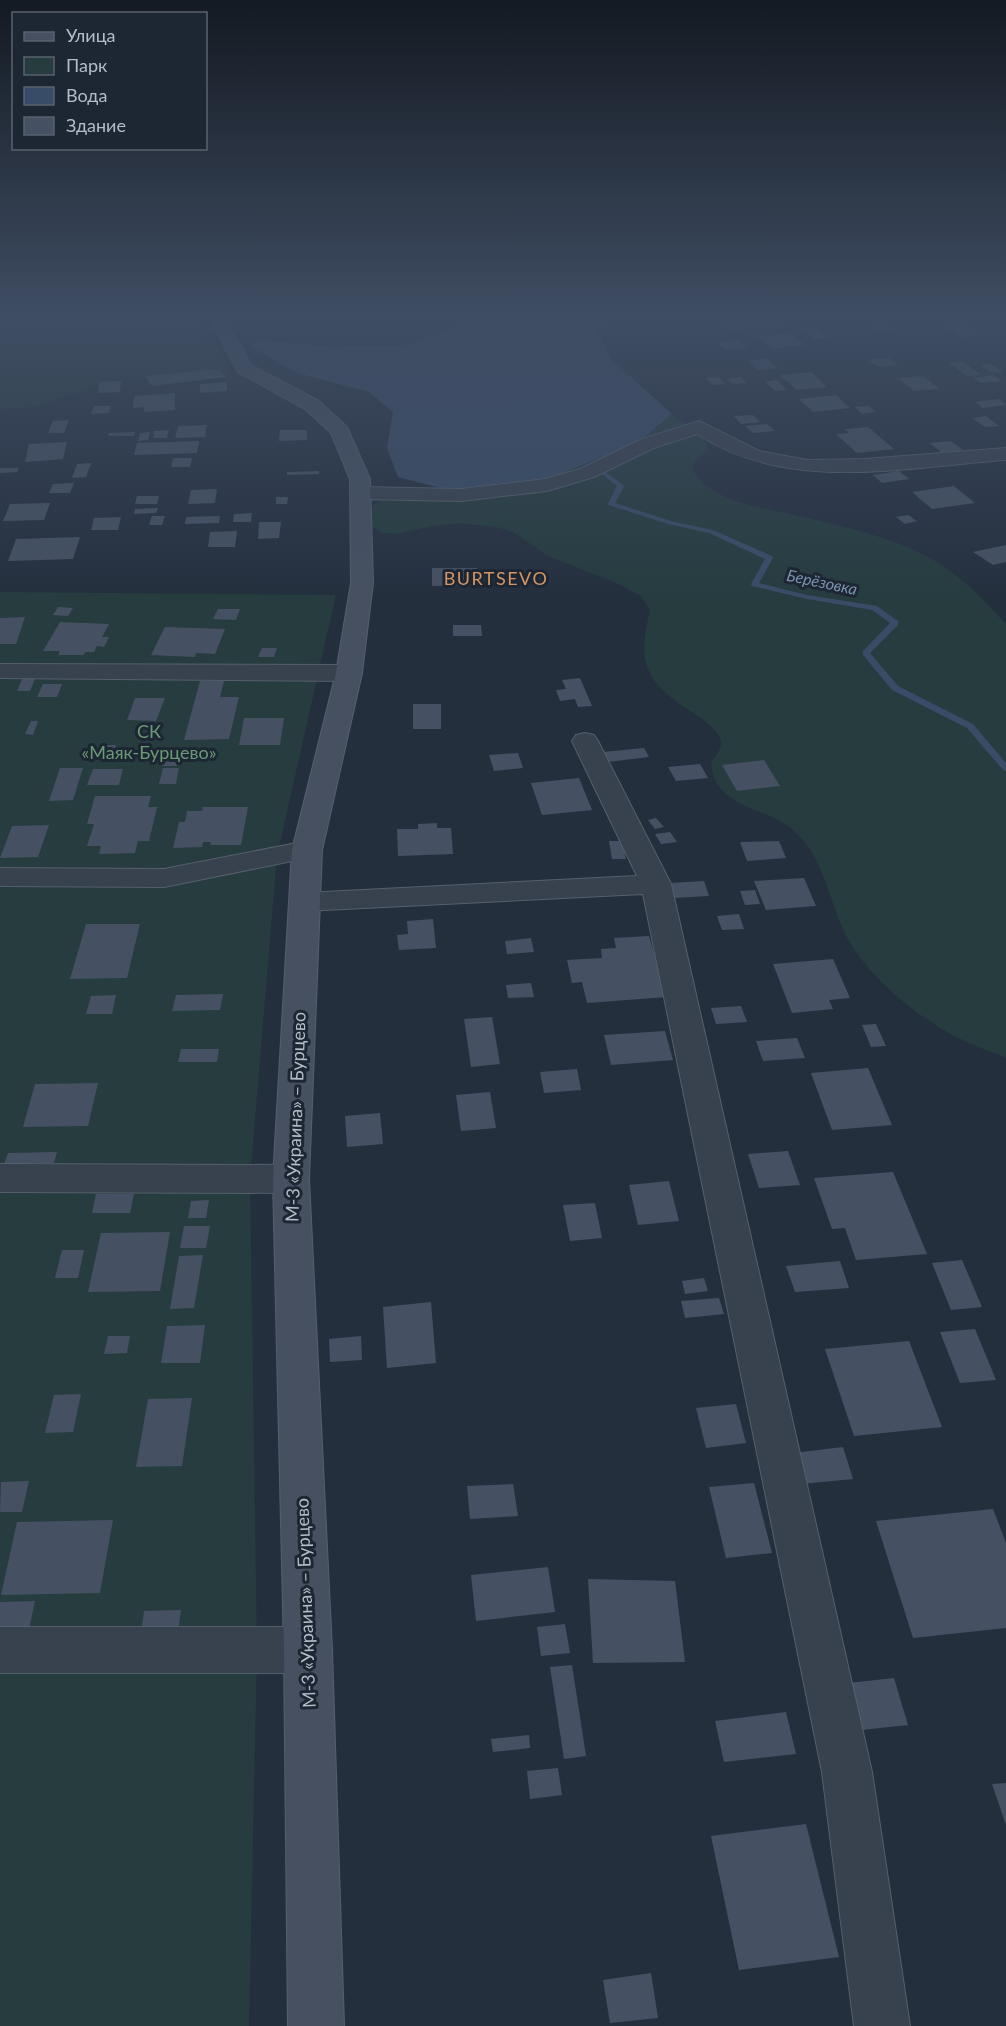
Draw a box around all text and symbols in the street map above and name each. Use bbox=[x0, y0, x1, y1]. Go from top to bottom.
legend bbox=[12, 12, 207, 150]
text: Улица bbox=[66, 24, 116, 46]
text: Парк bbox=[66, 54, 108, 76]
text: Вода bbox=[66, 84, 107, 106]
text: Здание bbox=[66, 114, 126, 136]
water label: Берёзовка bbox=[785, 565, 859, 598]
district label: BURTSEVO bbox=[444, 567, 548, 589]
park label: СК «Маяк-Бурцево» bbox=[82, 720, 216, 763]
street label: М-3 «Украина» – Бурцево bbox=[280, 1012, 310, 1222]
street label: М-3 «Украина» – Бурцево bbox=[290, 1498, 320, 1708]

